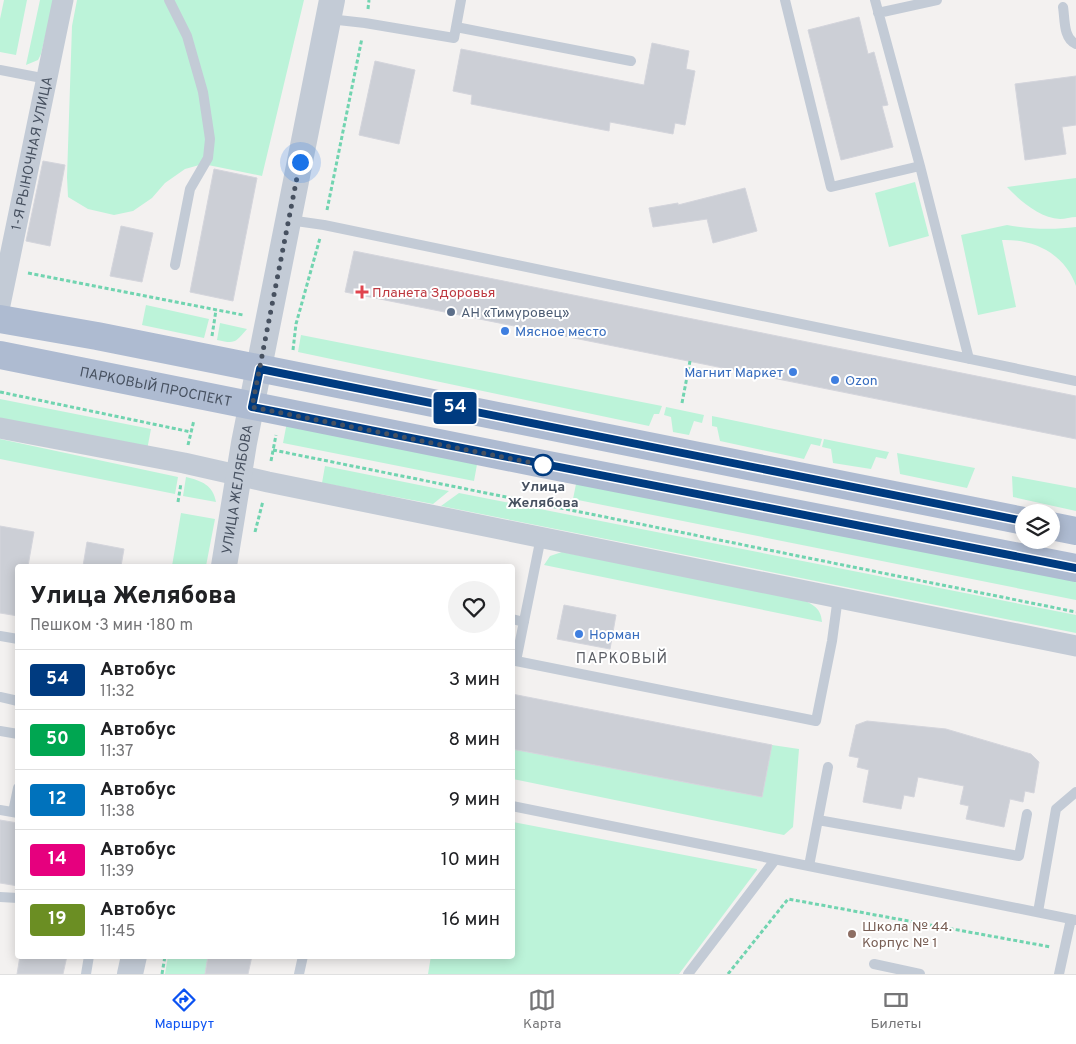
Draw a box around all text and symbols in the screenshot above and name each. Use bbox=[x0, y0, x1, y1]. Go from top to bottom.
street label: 1-Я РЫНОЧНАЯ УЛИЦА bbox=[9, 75, 57, 232]
your location bbox=[288, 150, 313, 175]
place label: Планета Здоровья bbox=[372, 285, 495, 302]
marker: Планета Здоровья bbox=[356, 286, 368, 298]
place label: АН «Тимуровец» bbox=[461, 305, 569, 322]
marker: АН «Тимуровец» bbox=[445, 306, 457, 318]
place label: Мясное место bbox=[515, 324, 607, 341]
marker: Мясное место bbox=[499, 325, 511, 337]
street label: ПАРКОВЫЙ ПРОСПЕКТ bbox=[78, 364, 233, 411]
place label: Магнит Маркет bbox=[684, 365, 783, 382]
marker: Магнит Маркет bbox=[787, 366, 799, 378]
place label: Ozon bbox=[845, 373, 878, 390]
marker: Ozon bbox=[829, 374, 841, 386]
line badge: 54 bbox=[432, 392, 478, 424]
text: 54 bbox=[444, 396, 466, 419]
street label: УЛИЦА ЖЕЛЯБОВА bbox=[219, 423, 258, 555]
marker: Улица Желябова bbox=[532, 454, 554, 476]
place label: Улица Желябова bbox=[507, 479, 579, 512]
map controls bbox=[1015, 504, 1060, 549]
button: layers bbox=[1015, 504, 1060, 549]
button: heart bbox=[448, 581, 500, 633]
text: Улица Желябова bbox=[30, 582, 236, 612]
text: Пешком · 3 мин · 180 m bbox=[30, 616, 193, 636]
place label: Норман bbox=[589, 627, 640, 644]
marker: Норман bbox=[573, 628, 585, 640]
district label: ПАРКОВЫЙ bbox=[576, 648, 668, 669]
text: Автобус bbox=[100, 658, 176, 682]
text: 54 bbox=[46, 668, 69, 691]
text: 3 мин bbox=[449, 668, 500, 692]
text: 11:32 bbox=[100, 682, 135, 702]
text: Автобус bbox=[100, 718, 176, 742]
text: 50 bbox=[46, 728, 69, 751]
text: 8 мин bbox=[448, 728, 500, 752]
text: 11:37 bbox=[100, 742, 133, 762]
text: Автобус bbox=[100, 778, 176, 802]
text: 12 bbox=[48, 788, 67, 811]
text: 9 мин bbox=[449, 788, 500, 812]
text: 11:38 bbox=[100, 802, 135, 822]
text: Автобус bbox=[100, 838, 176, 862]
text: 14 bbox=[48, 848, 67, 871]
text: 10 мин bbox=[441, 848, 500, 872]
text: 11:39 bbox=[100, 862, 134, 882]
text: Автобус bbox=[100, 898, 176, 922]
text: 19 bbox=[48, 908, 67, 931]
text: 16 мин bbox=[442, 908, 500, 932]
place label: Школа № 44. Корпус № 1 bbox=[862, 919, 952, 952]
text: 11:45 bbox=[100, 922, 135, 942]
marker: Школа № 44. Корпус № 1 bbox=[846, 928, 858, 940]
tab: Маршрут bbox=[154, 986, 214, 1033]
tab: Карта bbox=[523, 986, 561, 1033]
tab: Билеты bbox=[870, 986, 921, 1033]

